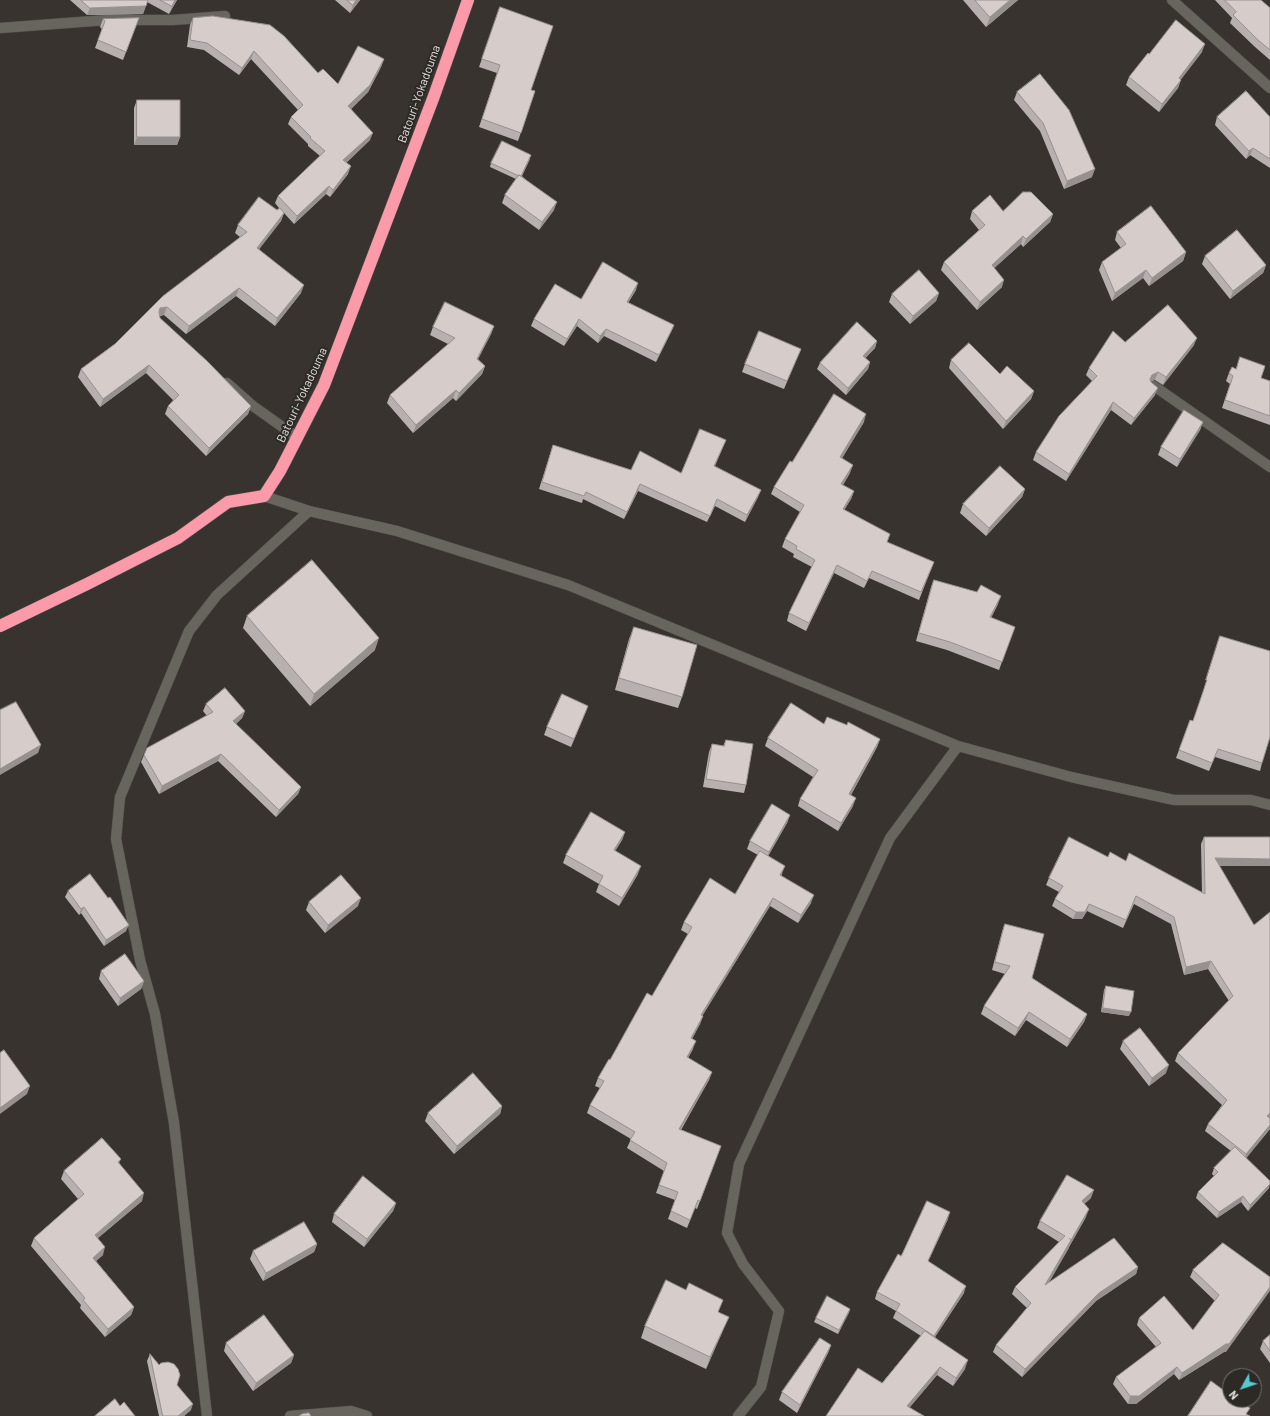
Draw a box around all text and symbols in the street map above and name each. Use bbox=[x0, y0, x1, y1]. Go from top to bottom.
street label: Batouri-Yokadouma bbox=[395, 43, 443, 145]
street label: Batouri-Yokadouma bbox=[274, 345, 330, 445]
north arrow bbox=[1222, 1368, 1262, 1408]
text: N bbox=[1226, 1388, 1241, 1402]

